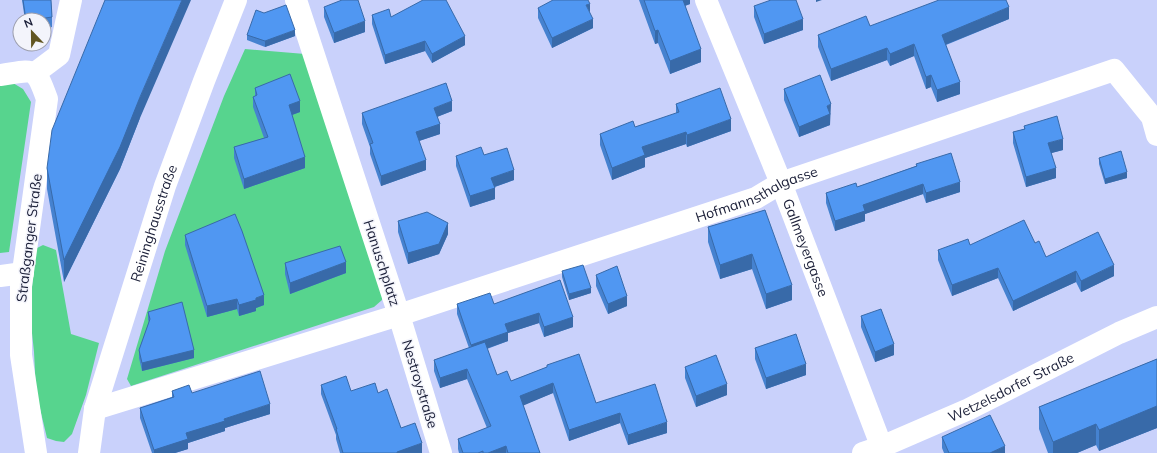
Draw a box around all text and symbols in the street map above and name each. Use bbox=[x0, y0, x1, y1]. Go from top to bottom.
north arrow bbox=[12, 12, 52, 52]
text: N bbox=[22, 15, 35, 31]
street label: Reininghausstraße bbox=[126, 162, 181, 284]
street label: Hofmannsthalgasse bbox=[693, 162, 820, 226]
street label: Straßganger Straße bbox=[12, 173, 46, 303]
street label: Gallmeyergasse bbox=[779, 196, 833, 299]
street label: Hanuschplatz bbox=[360, 218, 404, 308]
street label: Nestroystraße bbox=[398, 338, 442, 430]
street label: Wetzelsdorfer Straße bbox=[945, 348, 1077, 426]

